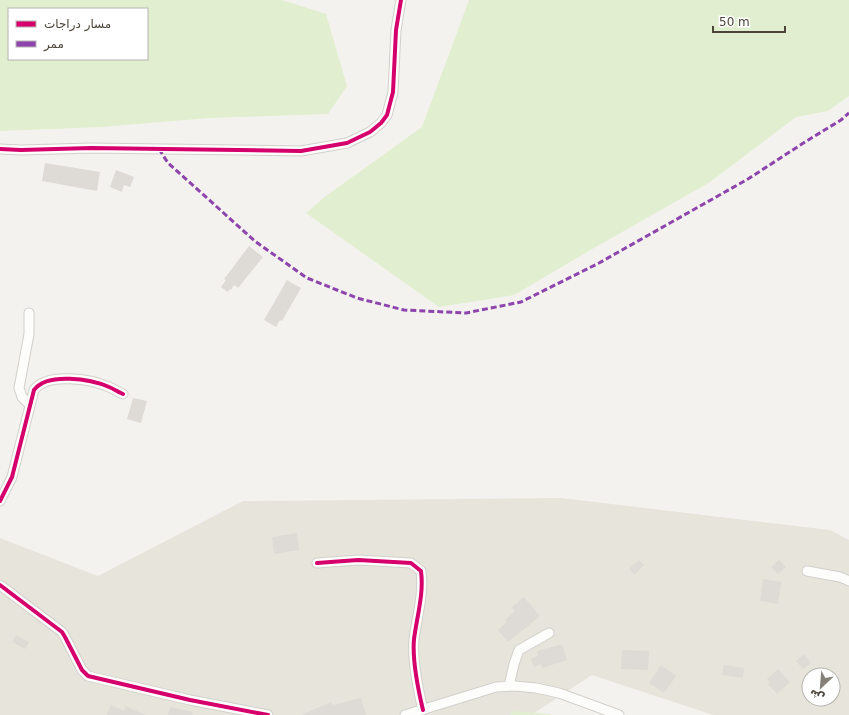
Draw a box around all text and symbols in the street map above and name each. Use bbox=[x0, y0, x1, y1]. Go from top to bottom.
legend bbox=[8, 8, 148, 60]
scale bar bbox=[713, 8, 785, 34]
text: 50 m bbox=[719, 15, 750, 29]
text: مسار دراجات bbox=[44, 17, 111, 32]
text: ممر bbox=[43, 37, 64, 52]
north arrow bbox=[801, 667, 841, 707]
text: ش bbox=[807, 686, 827, 705]

